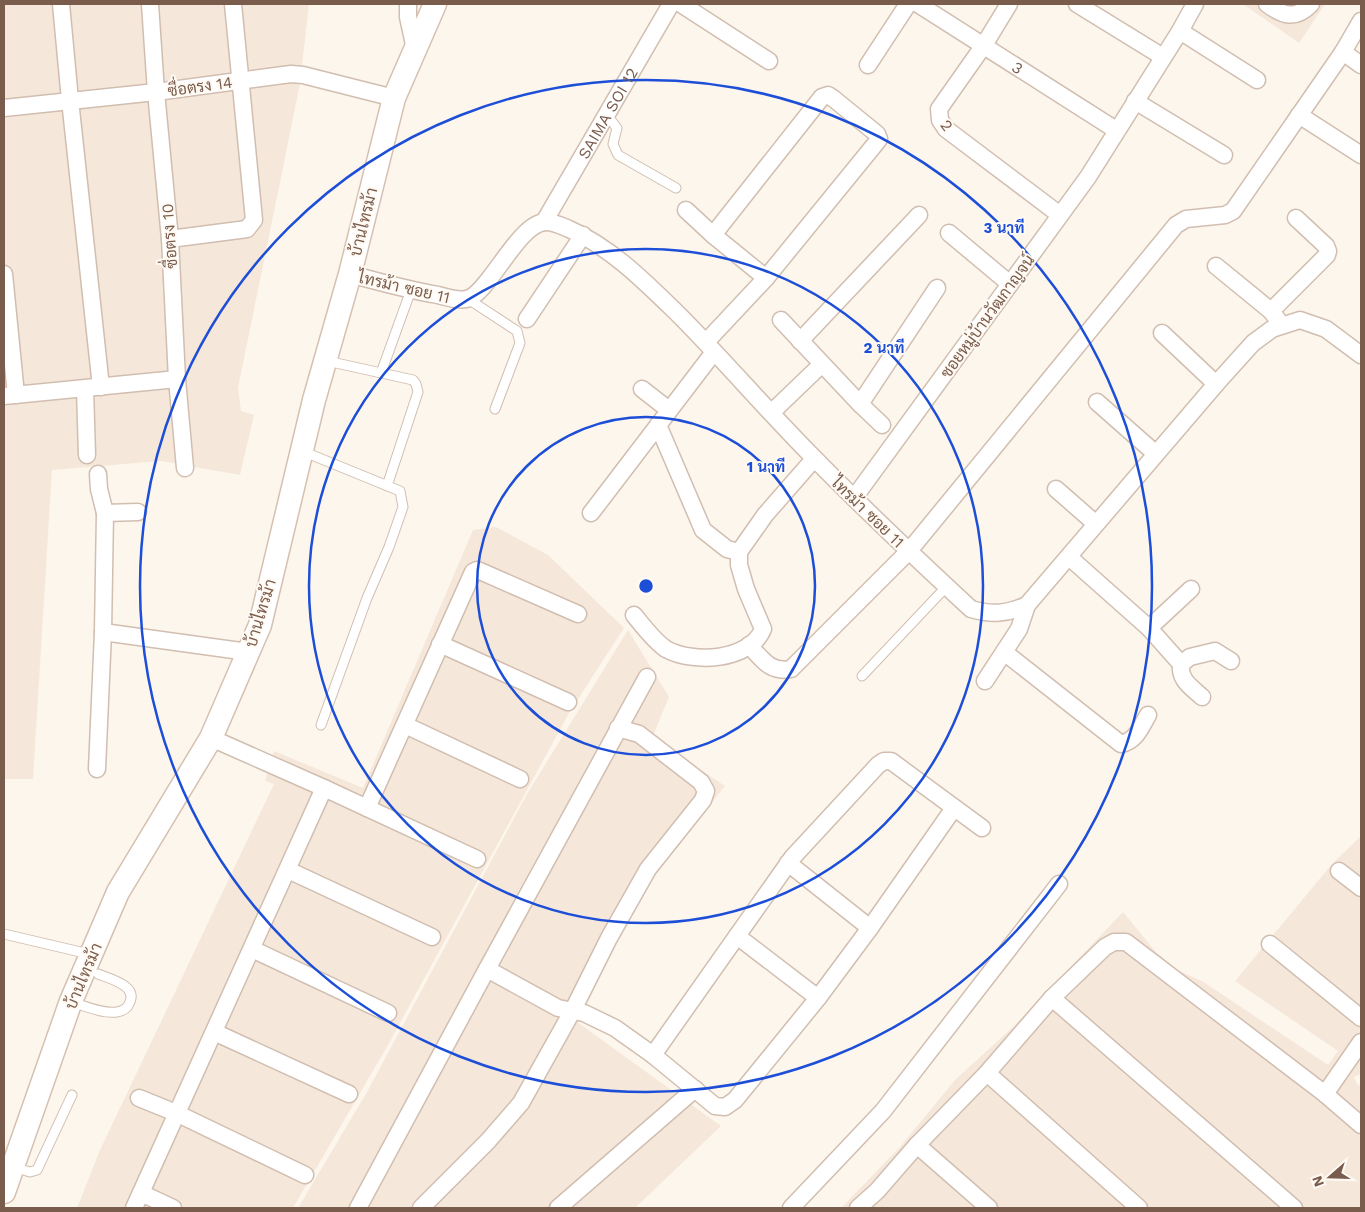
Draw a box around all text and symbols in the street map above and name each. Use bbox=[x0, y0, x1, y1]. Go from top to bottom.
street label: 3 bbox=[1008, 57, 1026, 78]
street label: SAIMA SOI 12 bbox=[574, 64, 642, 162]
street label: ซื่อตรง 14 bbox=[166, 68, 234, 100]
street label: 2 bbox=[936, 116, 957, 135]
street label: บ้านไทรม้า bbox=[344, 185, 381, 259]
street label: ซื่อตรง 10 bbox=[153, 203, 181, 270]
text: 3 นาที bbox=[984, 218, 1025, 237]
street label: ซอยหมู่บ้านวัฒกาญจน์ bbox=[934, 249, 1040, 383]
street label: ไทรม้า ซอย 11 bbox=[354, 265, 452, 307]
text: 2 นาที bbox=[864, 338, 905, 357]
text: 1 นาที bbox=[747, 457, 785, 476]
street label: ไทรม้า ซอย 11 bbox=[826, 470, 909, 552]
street label: บ้านไทรม้า bbox=[239, 576, 280, 650]
centre of rings bbox=[637, 577, 655, 595]
street label: บ้านไทรม้า bbox=[59, 939, 106, 1012]
north arrow bbox=[1305, 1152, 1355, 1202]
text: N bbox=[1308, 1174, 1327, 1189]

